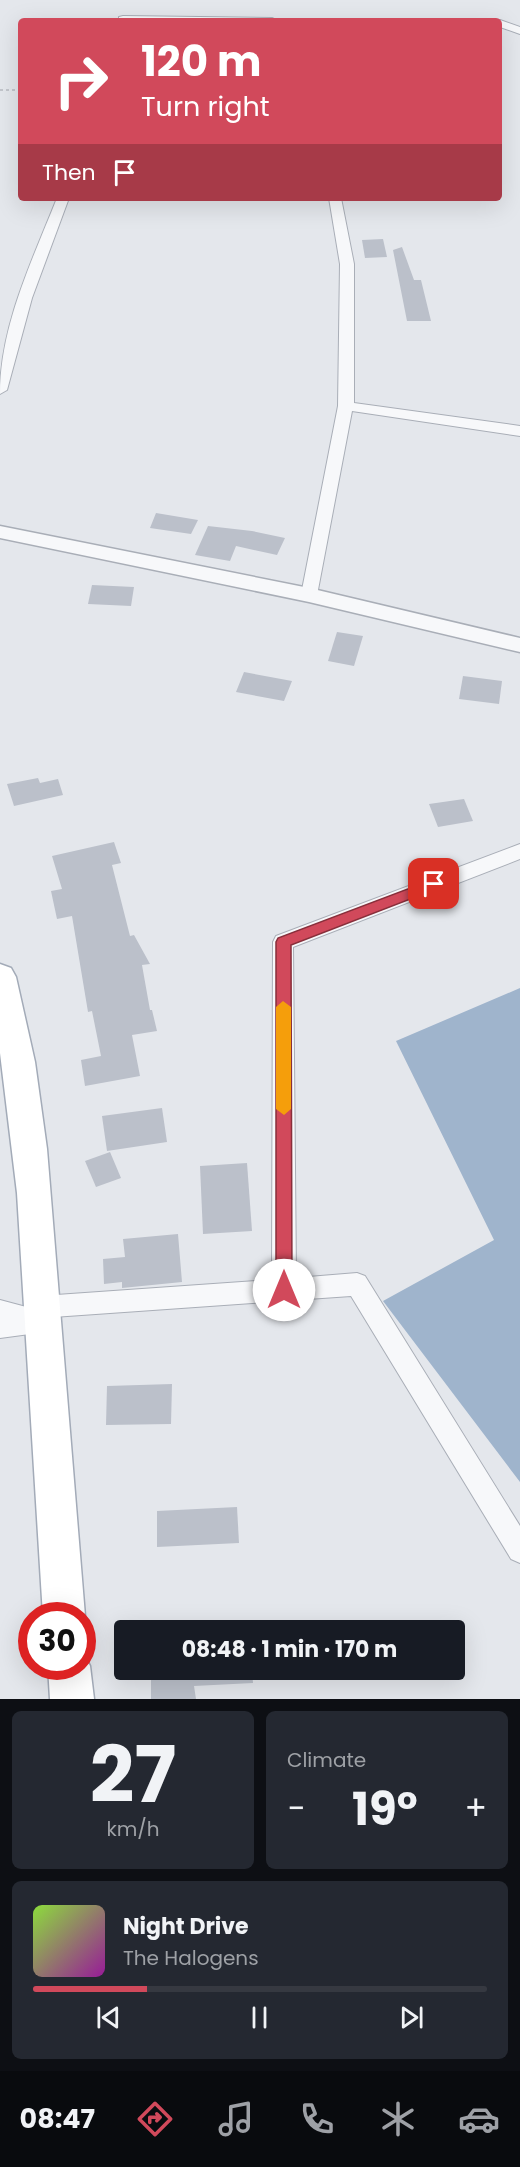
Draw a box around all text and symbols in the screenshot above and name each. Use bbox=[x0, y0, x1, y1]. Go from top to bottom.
text: 120 m bbox=[141, 32, 262, 91]
icon: right bbox=[42, 42, 120, 120]
text: Turn right bbox=[141, 88, 270, 125]
icon: arrive bbox=[108, 156, 141, 189]
text: Then bbox=[42, 157, 96, 188]
pin bbox=[408, 858, 459, 909]
icon: arrive bbox=[417, 867, 450, 900]
position arrow bbox=[252, 1258, 316, 1322]
speed limit sign: 30 bbox=[18, 1602, 96, 1680]
text: 08:48 · 1 min · 170 m bbox=[182, 1634, 397, 1665]
text: 27 bbox=[90, 1720, 176, 1829]
text: Climate bbox=[287, 1746, 366, 1774]
text: 19° bbox=[352, 1778, 418, 1841]
text: − bbox=[287, 1785, 305, 1832]
text: + bbox=[464, 1785, 487, 1832]
text: km/h bbox=[106, 1815, 160, 1843]
text: Night Drive bbox=[123, 1911, 249, 1942]
text: The Halogens bbox=[123, 1944, 259, 1972]
icon: previous bbox=[92, 2001, 125, 2034]
icon: pause bbox=[243, 2001, 276, 2034]
icon: next bbox=[395, 2001, 428, 2034]
icon: directions bbox=[134, 2098, 176, 2140]
icon: music bbox=[215, 2098, 257, 2140]
icon: phone bbox=[296, 2098, 338, 2140]
icon: climate bbox=[377, 2098, 419, 2140]
icon: car bbox=[458, 2098, 500, 2140]
text: 08:47 bbox=[20, 2100, 95, 2137]

